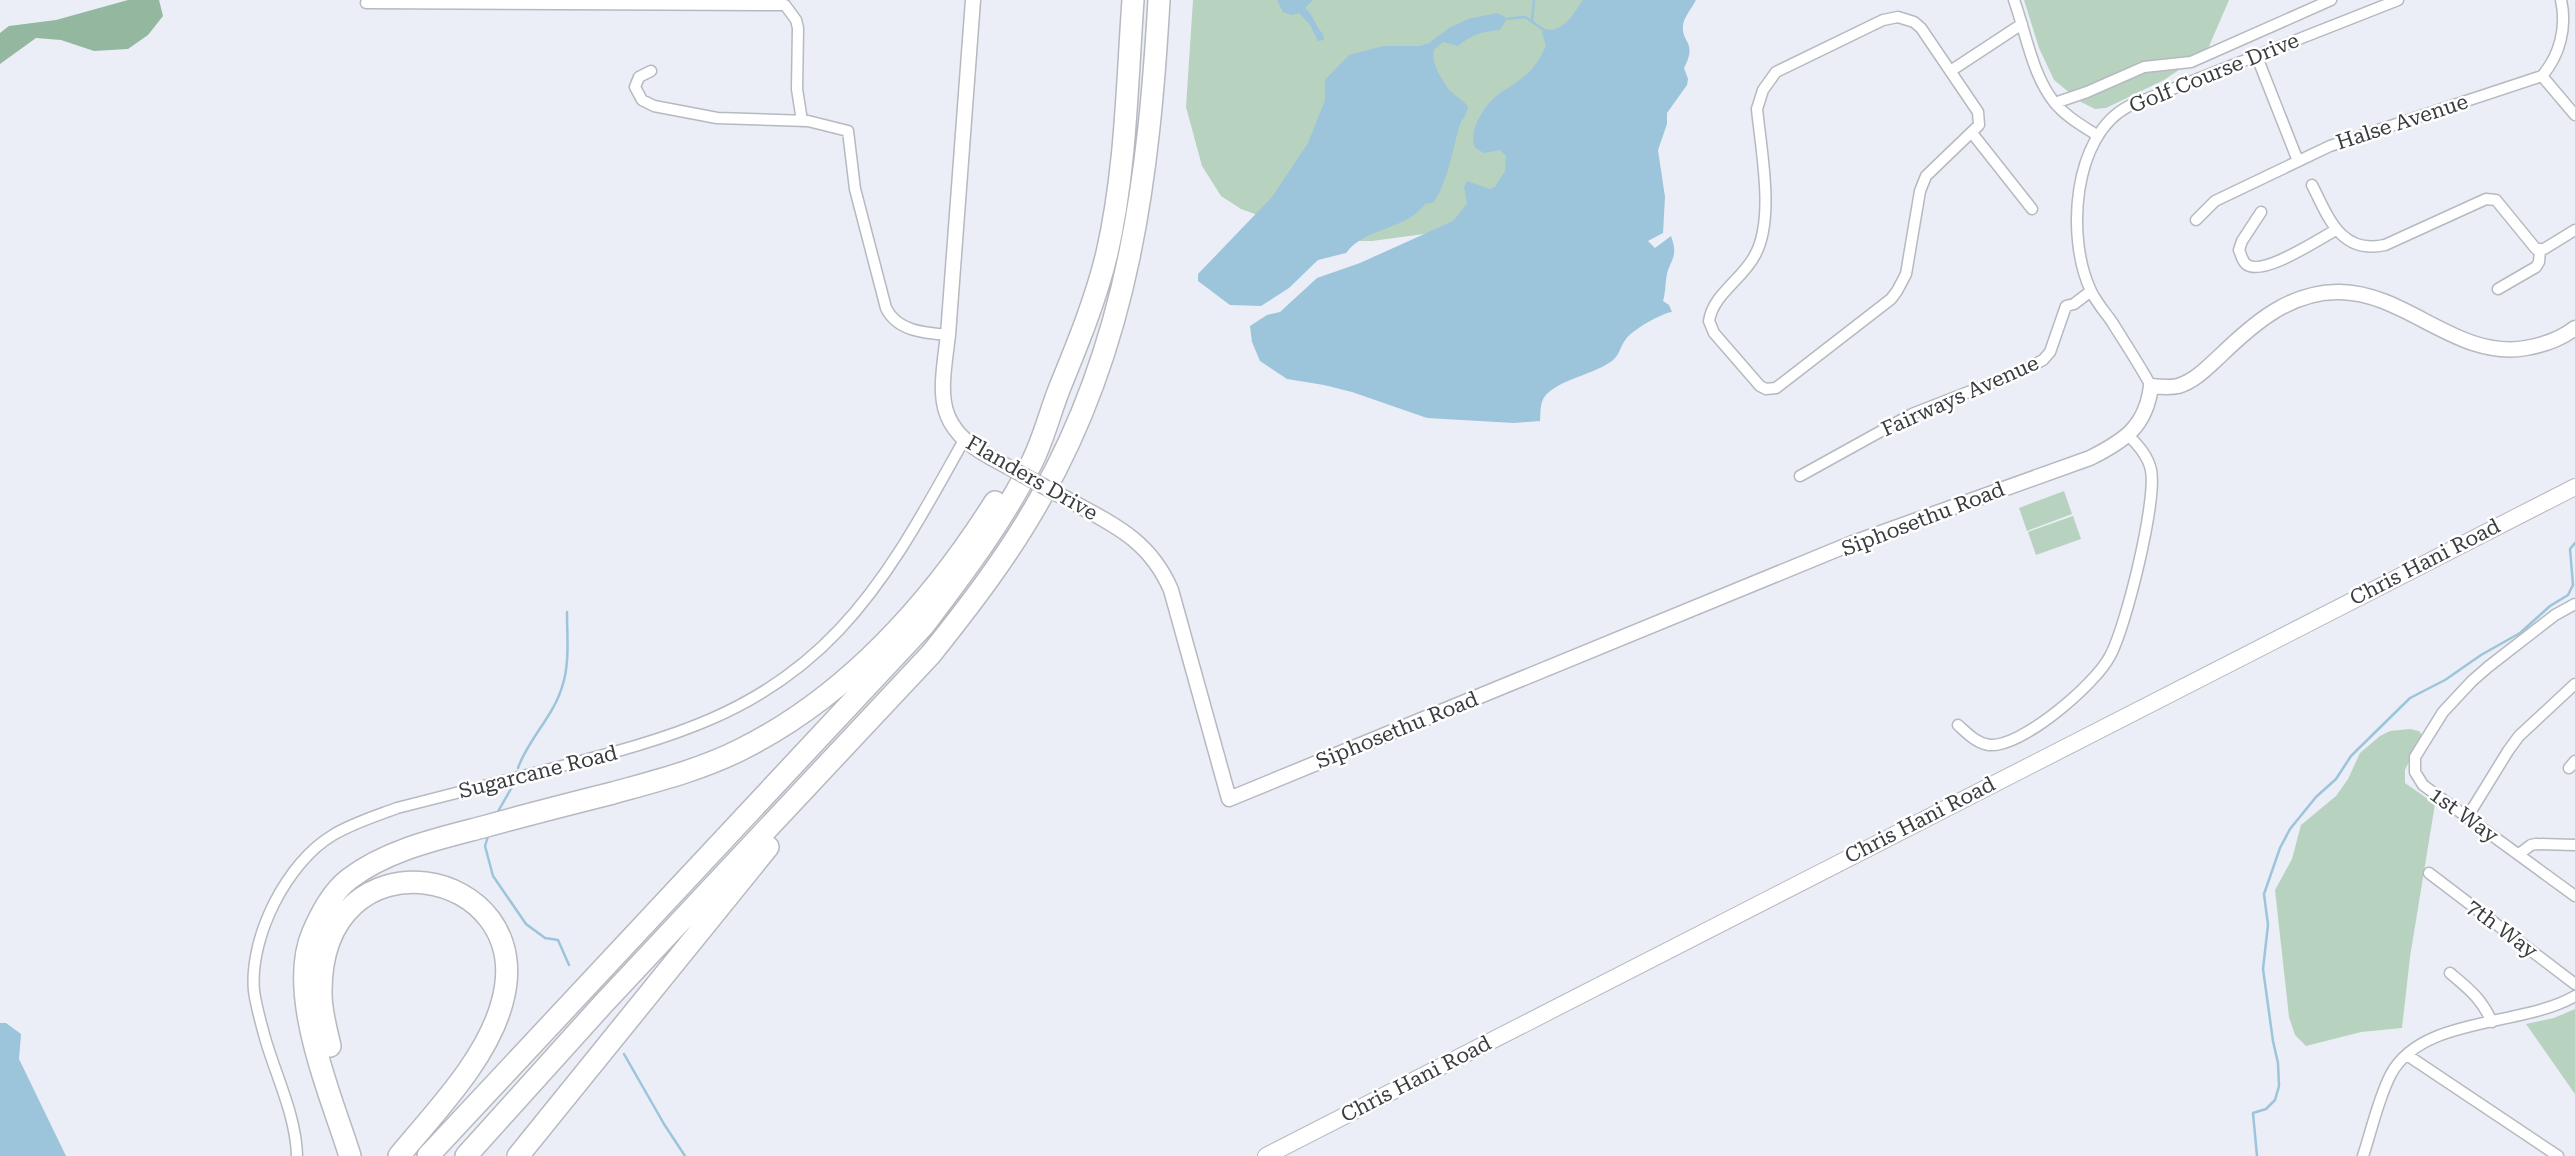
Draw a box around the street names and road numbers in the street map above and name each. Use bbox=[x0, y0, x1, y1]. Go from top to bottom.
street label: Golf Course Drive bbox=[2126, 28, 2302, 118]
street label: Halse Avenue bbox=[2333, 89, 2471, 155]
street label: Fairways Avenue bbox=[1878, 351, 2042, 441]
street label: Flanders Drive bbox=[962, 431, 1102, 525]
street label: Siphosethu Road bbox=[1838, 477, 2008, 561]
street label: Chris Hani Road bbox=[2346, 514, 2505, 610]
street label: Siphosethu Road bbox=[1312, 686, 1482, 773]
street label: Sugarcane Road bbox=[456, 741, 620, 803]
street label: Chris Hani Road bbox=[1841, 772, 2000, 868]
street label: 1st Way bbox=[2425, 782, 2503, 848]
street label: 7th Way bbox=[2462, 895, 2542, 964]
street label: Chris Hani Road bbox=[1337, 1031, 1496, 1127]

